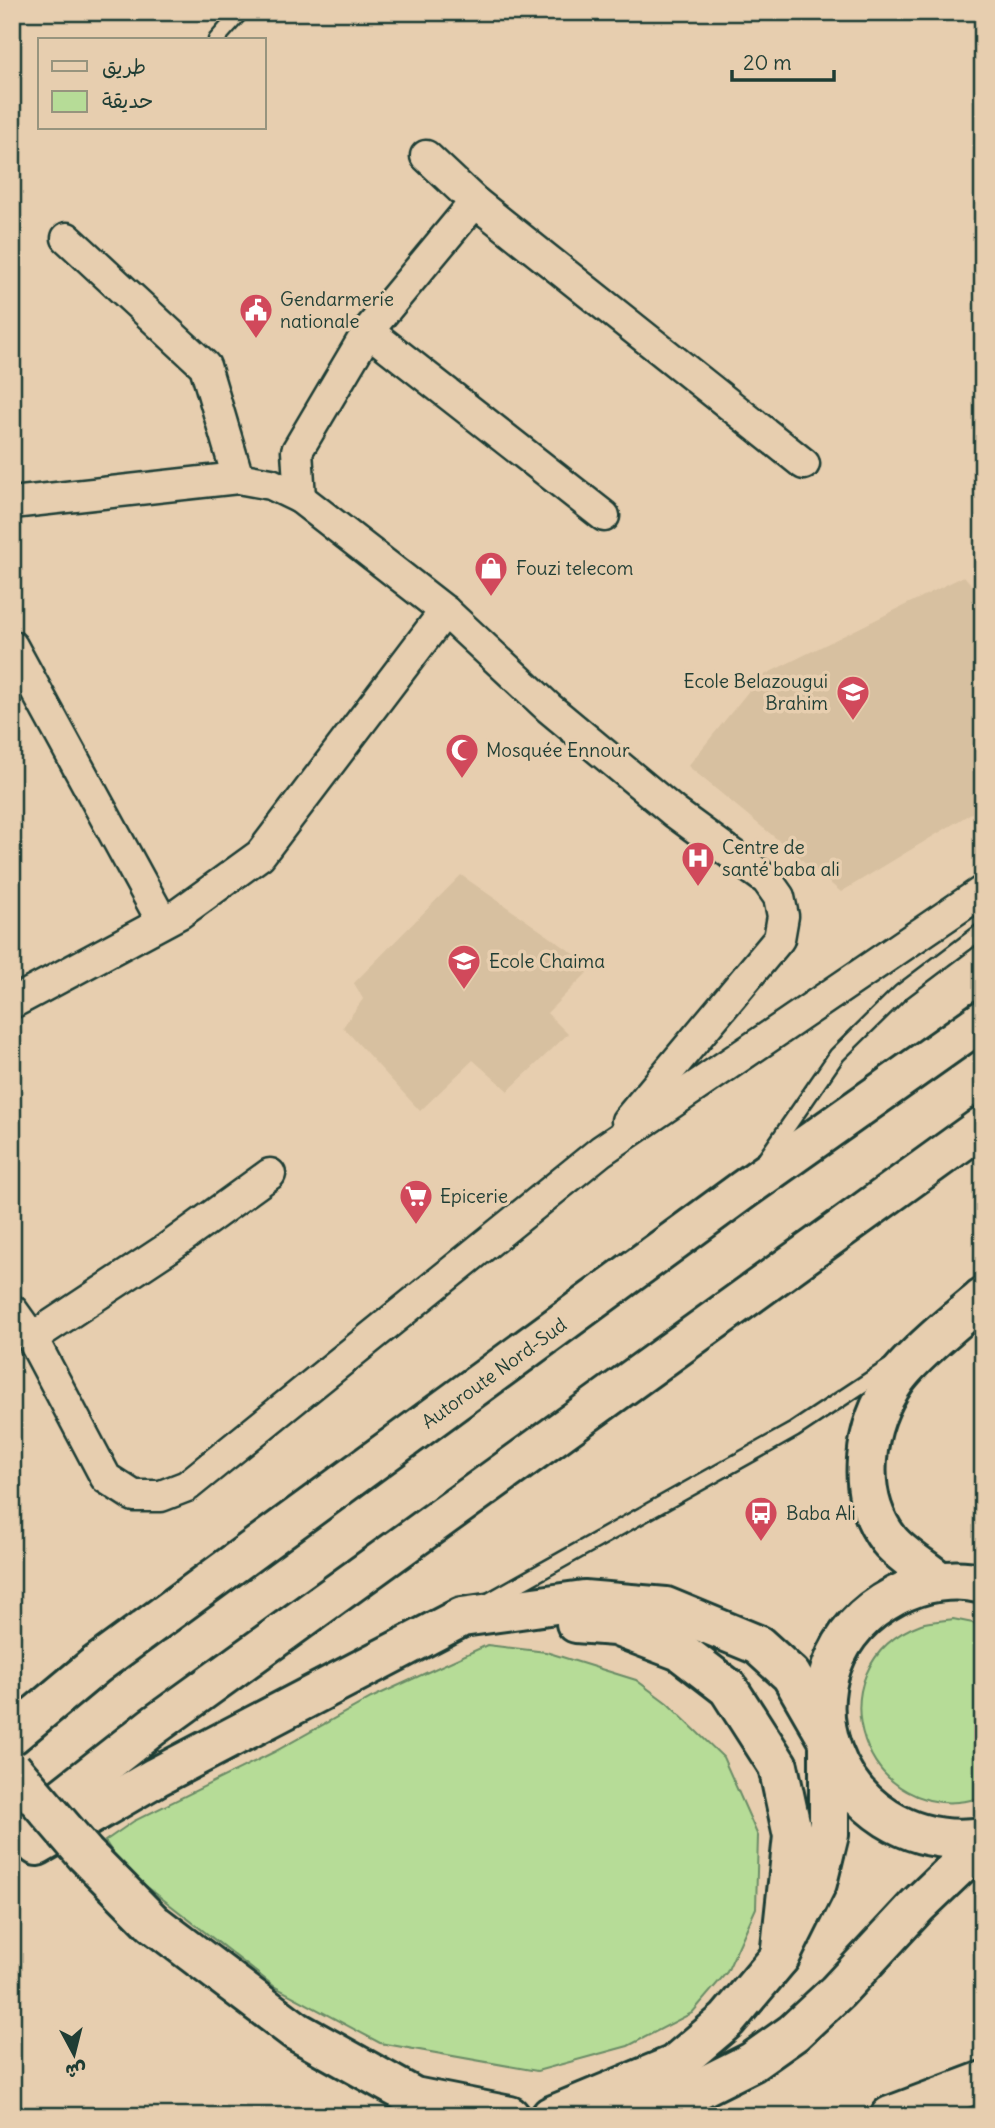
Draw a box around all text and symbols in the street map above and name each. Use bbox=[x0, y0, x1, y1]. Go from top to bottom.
legend bbox=[38, 38, 266, 130]
scale bar bbox=[732, 38, 834, 82]
text: 20 m bbox=[743, 49, 792, 76]
text: طريق bbox=[102, 53, 146, 80]
text: حديقة bbox=[102, 87, 153, 114]
place label: Gendarmerie nationale bbox=[280, 287, 394, 333]
public building icon: Gendarmerie nationale bbox=[237, 291, 275, 340]
shop icon: Fouzi telecom bbox=[472, 549, 510, 598]
place label: Fouzi telecom bbox=[516, 556, 633, 580]
place label: Ecole Belazougui Brahim bbox=[684, 669, 828, 715]
school or university icon: Ecole Belazougui Brahim bbox=[834, 673, 872, 722]
mosque icon: Mosquée Ennour bbox=[443, 731, 481, 780]
place label: Mosquée Ennour bbox=[486, 738, 630, 762]
place label: Centre de santé baba ali bbox=[722, 835, 840, 881]
hospital icon: Centre de santé baba ali bbox=[679, 839, 717, 888]
school or university icon: Ecole Chaima bbox=[445, 942, 483, 991]
place label: Ecole Chaima bbox=[489, 949, 605, 973]
supermarket icon: Epicerie bbox=[397, 1177, 435, 1226]
place label: Epicerie bbox=[440, 1184, 508, 1208]
street label: Autoroute Nord-Sud bbox=[417, 1312, 571, 1434]
bus stop icon: Baba Ali bbox=[742, 1494, 780, 1543]
place label: Baba Ali bbox=[786, 1501, 856, 1525]
north arrow bbox=[38, 2020, 108, 2090]
text: ش bbox=[64, 2058, 88, 2084]

